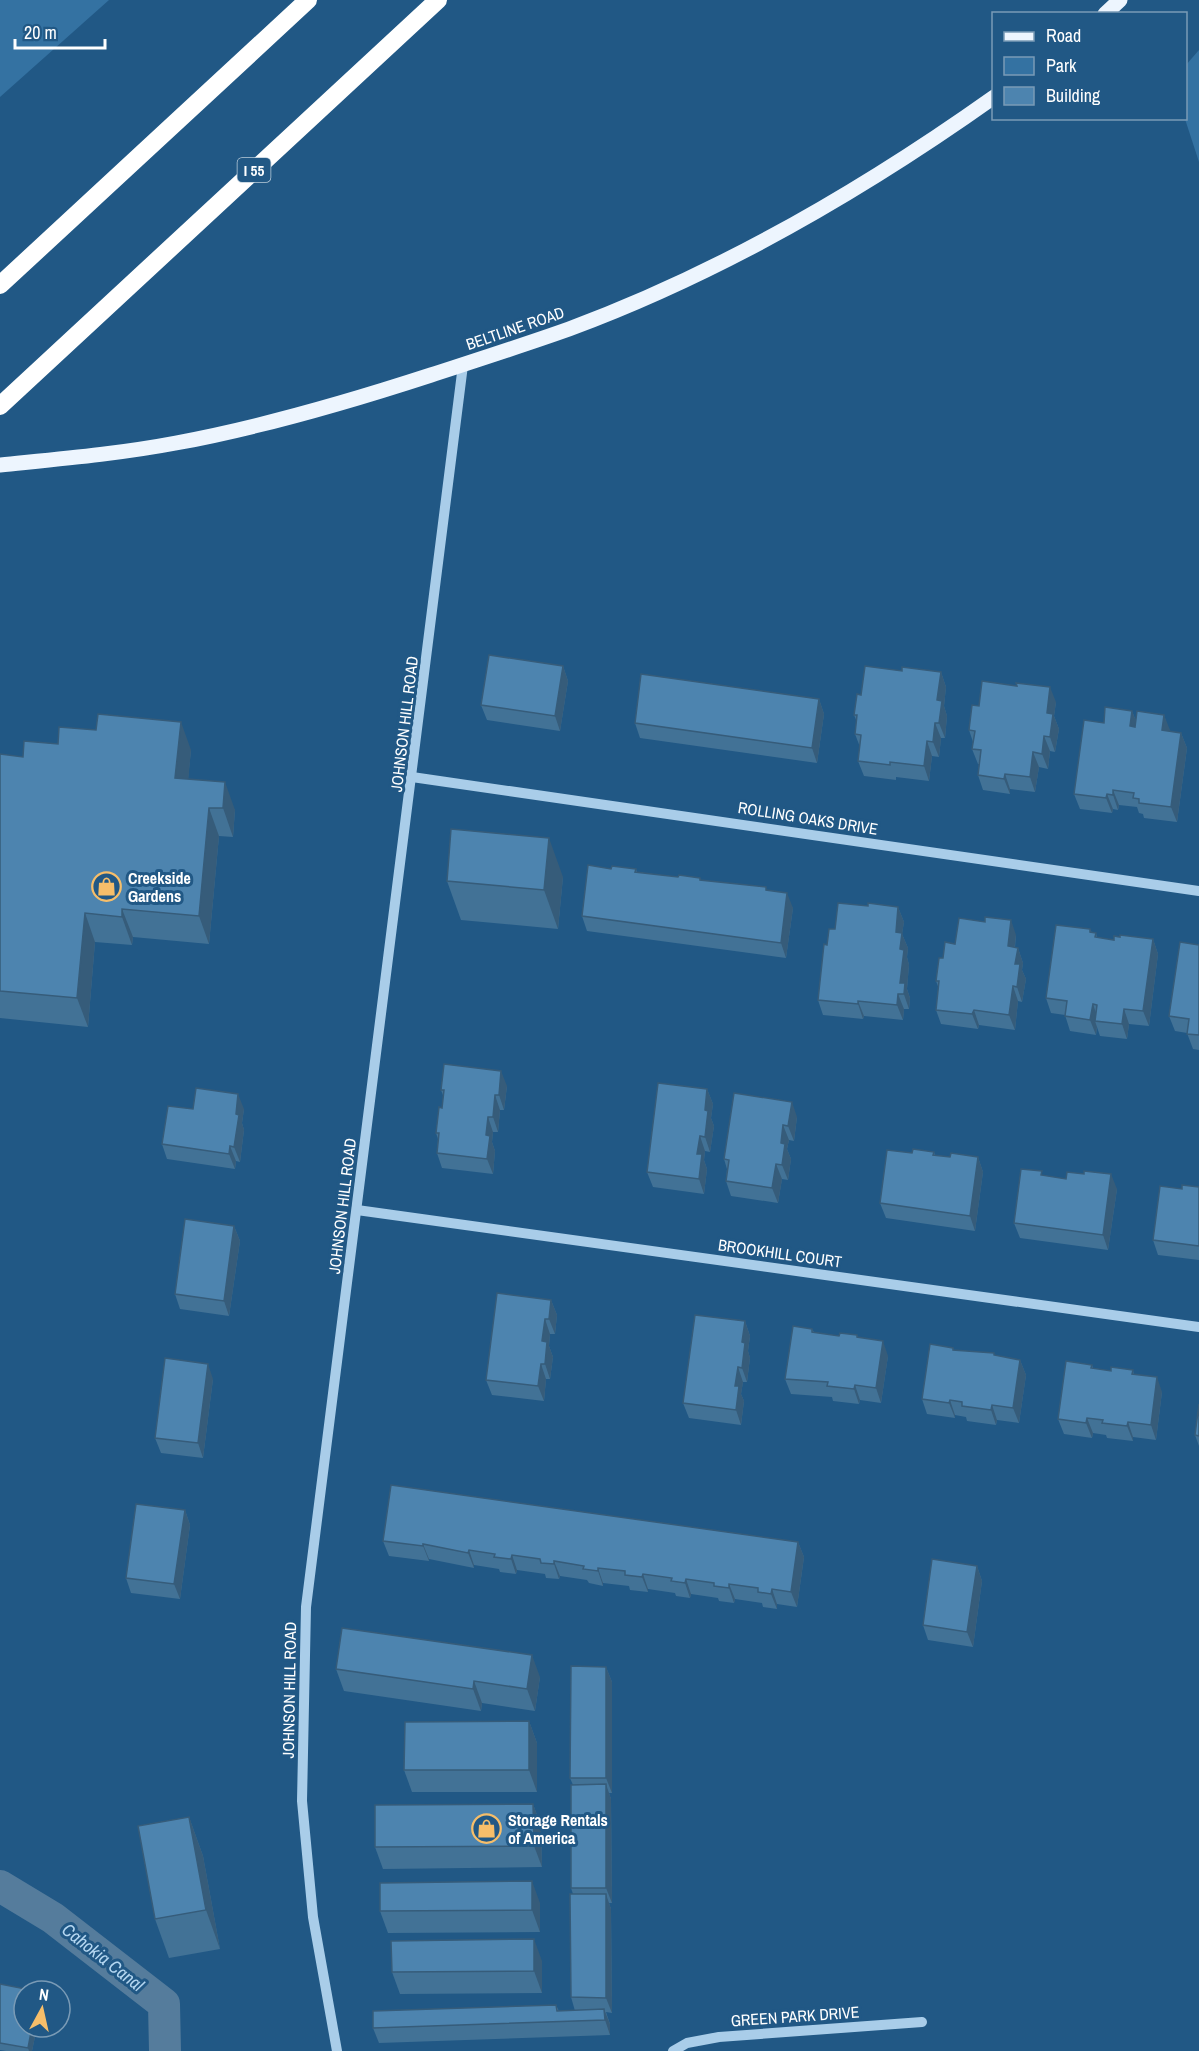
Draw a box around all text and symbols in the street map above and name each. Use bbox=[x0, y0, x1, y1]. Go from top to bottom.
scale bar bbox=[15, 12, 105, 50]
legend bbox=[992, 12, 1187, 120]
text: 20 m bbox=[24, 20, 57, 45]
text: Road bbox=[1046, 23, 1081, 48]
text: Park bbox=[1046, 53, 1077, 78]
text: Building bbox=[1046, 83, 1101, 108]
road number: I 55 bbox=[238, 158, 270, 182]
street label: BELTLINE ROAD bbox=[463, 301, 567, 355]
street label: JOHNSON HILL ROAD bbox=[385, 655, 423, 793]
street label: ROLLING OAKS DRIVE bbox=[736, 796, 880, 840]
place label: Creekside Gardens bbox=[128, 867, 191, 907]
shop icon: Creekside Gardens bbox=[91, 871, 123, 903]
street label: JOHNSON HILL ROAD bbox=[323, 1137, 361, 1275]
street label: BROOKHILL COURT bbox=[717, 1233, 843, 1273]
street label: JOHNSON HILL ROAD bbox=[277, 1622, 301, 1758]
place label: Storage Rentals of America bbox=[508, 1809, 608, 1849]
shop icon: Storage Rentals of America bbox=[471, 1813, 503, 1845]
water label: Cahokia Canal bbox=[57, 1917, 150, 1997]
north arrow bbox=[12, 1979, 72, 2039]
text: N bbox=[38, 1983, 50, 2006]
street label: GREEN PARK DRIVE bbox=[730, 2001, 860, 2031]

